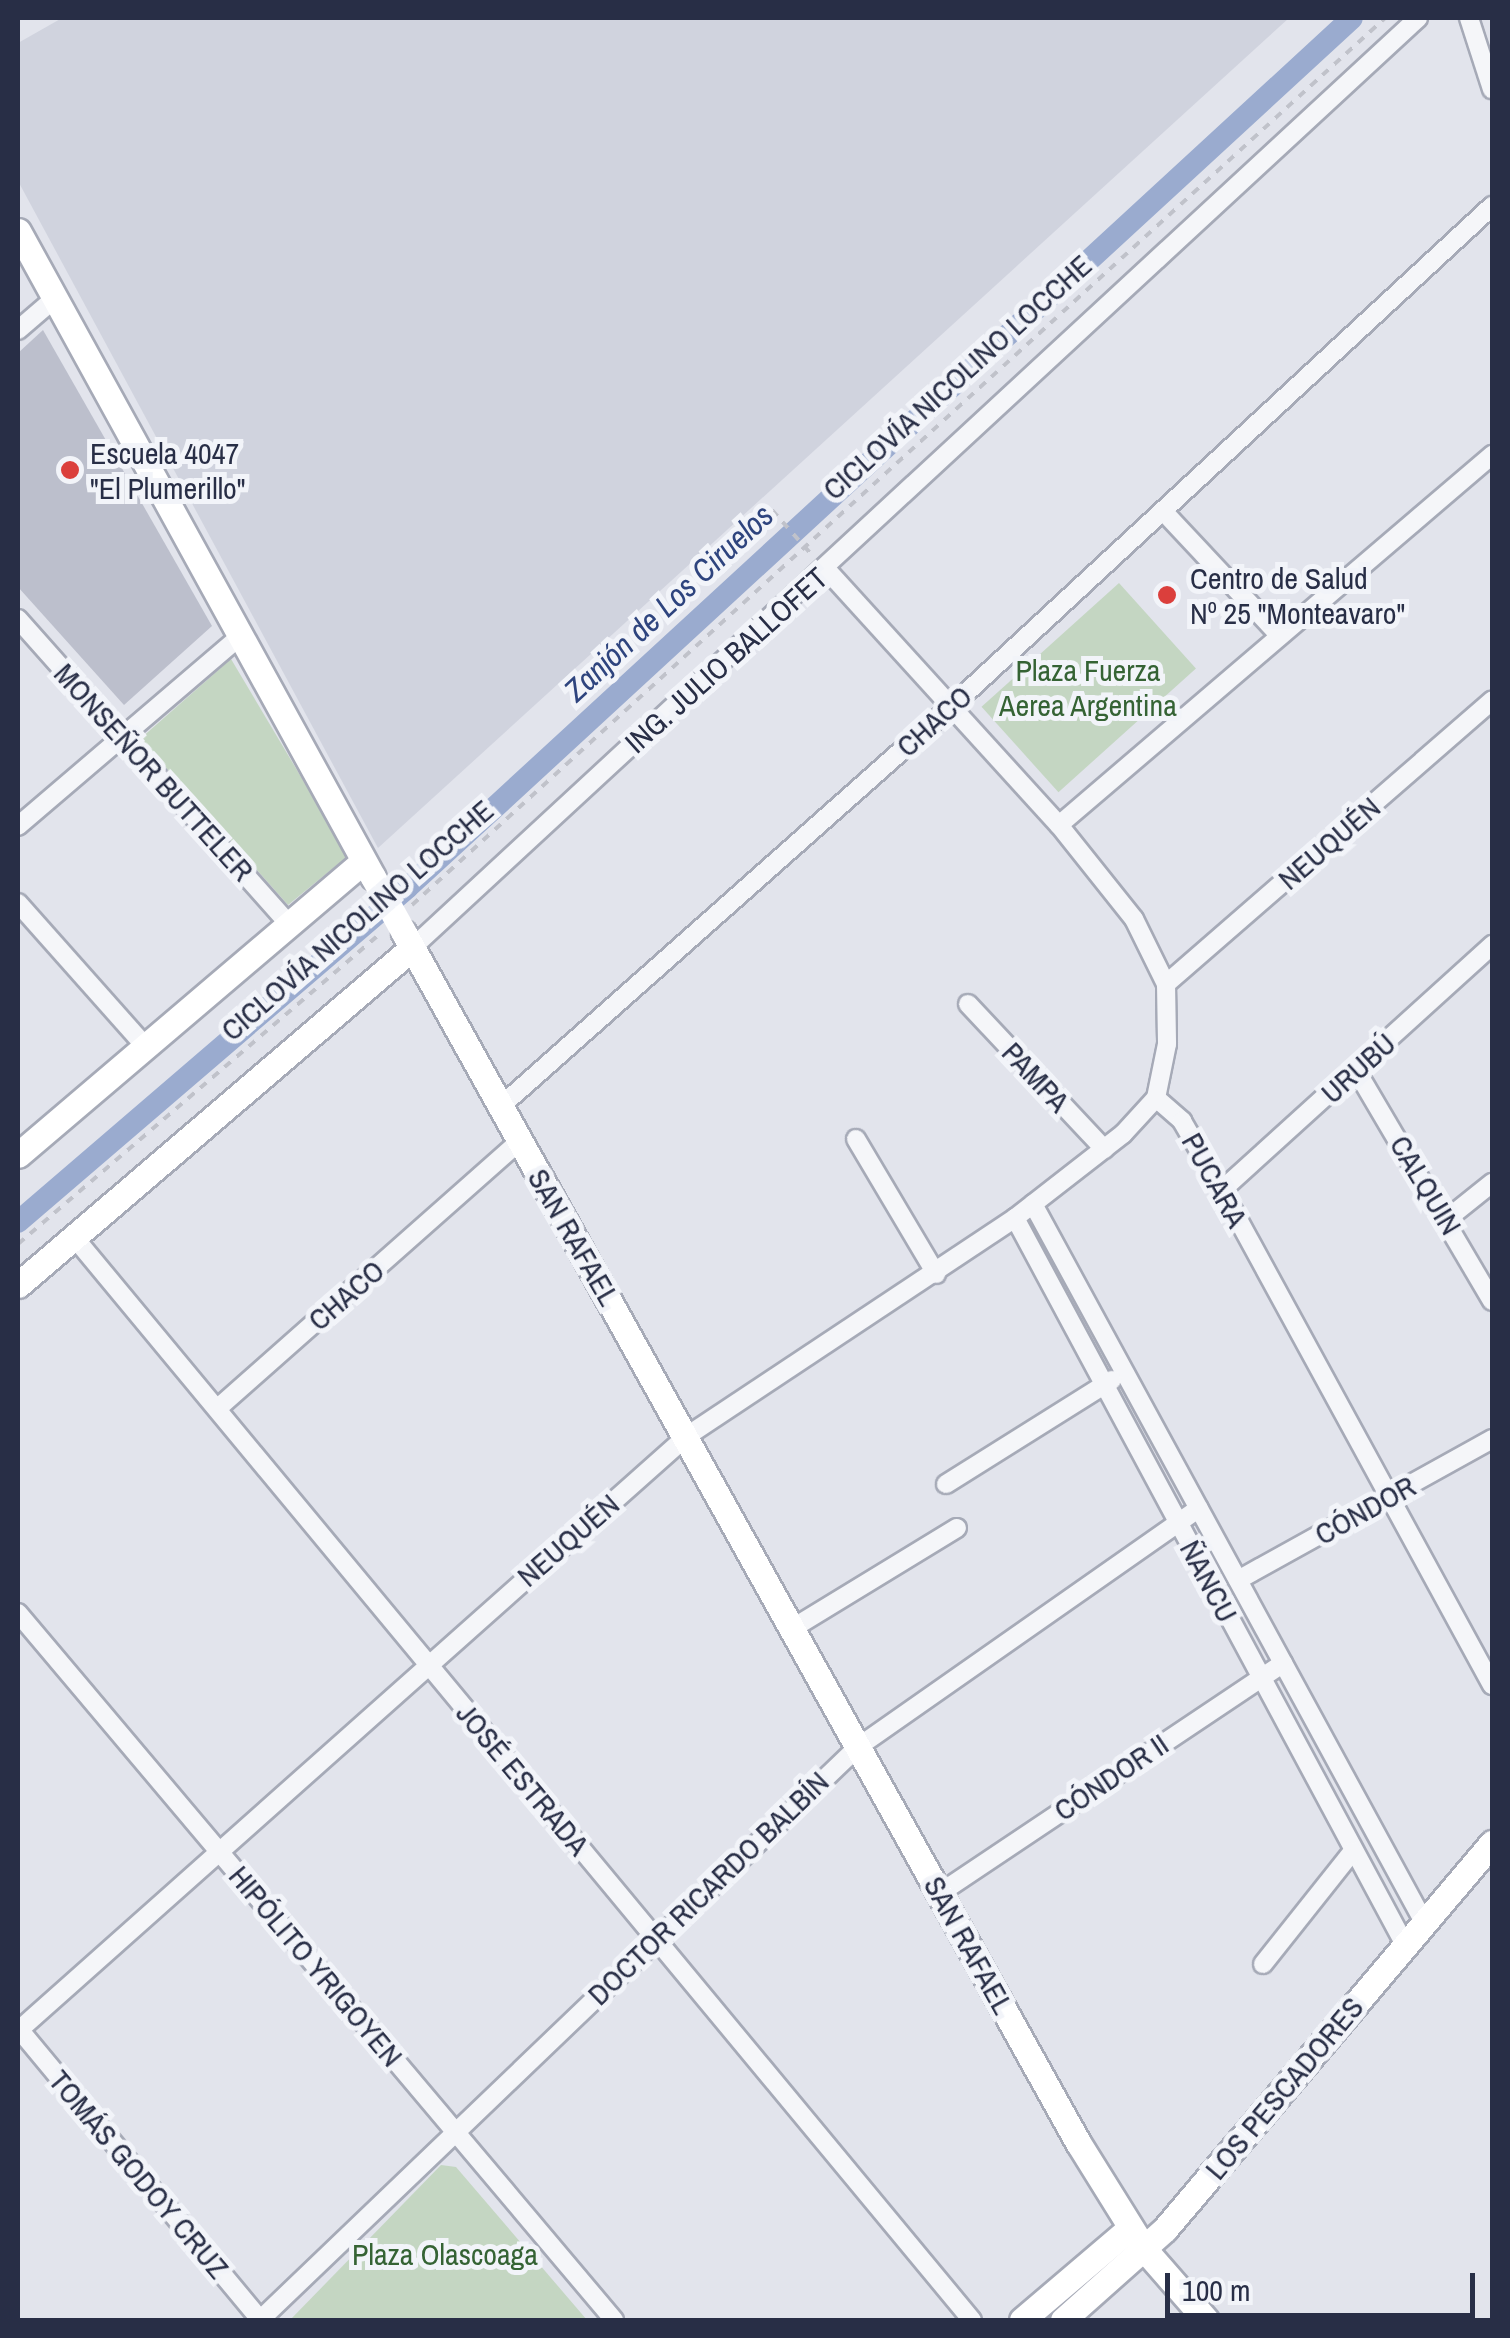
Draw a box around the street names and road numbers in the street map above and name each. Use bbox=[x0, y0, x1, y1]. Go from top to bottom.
street label: CICLOVÍA NICOLINO LOCCHE bbox=[815, 247, 1099, 507]
street label: ING. JULIO BALLOFET bbox=[617, 560, 835, 760]
street label: MONSEÑOR BUTTELER bbox=[47, 656, 261, 888]
street label: CHACO bbox=[889, 678, 979, 764]
street label: NEUQUÉN bbox=[1271, 789, 1387, 897]
street label: CICLOVÍA NICOLINO LOCCHE bbox=[213, 792, 501, 1048]
street label: URUBÚ bbox=[1313, 1025, 1403, 1111]
street label: PAMPA bbox=[995, 1035, 1077, 1119]
street label: PUCARA bbox=[1174, 1126, 1256, 1234]
street label: CALQUIN bbox=[1382, 1129, 1470, 1241]
street label: SAN RAFAEL bbox=[520, 1162, 628, 1312]
street label: CHACO bbox=[301, 1252, 391, 1338]
street label: CÓNDOR bbox=[1308, 1468, 1422, 1552]
street label: NEUQUÉN bbox=[510, 1486, 626, 1594]
street label: ÑANCU bbox=[1173, 1534, 1245, 1628]
street label: JOSÉ ESTRADA bbox=[449, 1696, 597, 1862]
street label: CÓNDOR II bbox=[1047, 1726, 1175, 1828]
street label: DOCTOR RICARDO BALBÍN bbox=[580, 1764, 836, 2012]
street label: HIPÓLITO YRIGOYEN bbox=[221, 1858, 411, 2074]
street label: SAN RAFAEL bbox=[916, 1870, 1022, 2020]
street label: LOS PESCADORES bbox=[1197, 1990, 1371, 2186]
street label: TOMÁS GODOY CRUZ bbox=[41, 2063, 237, 2285]

